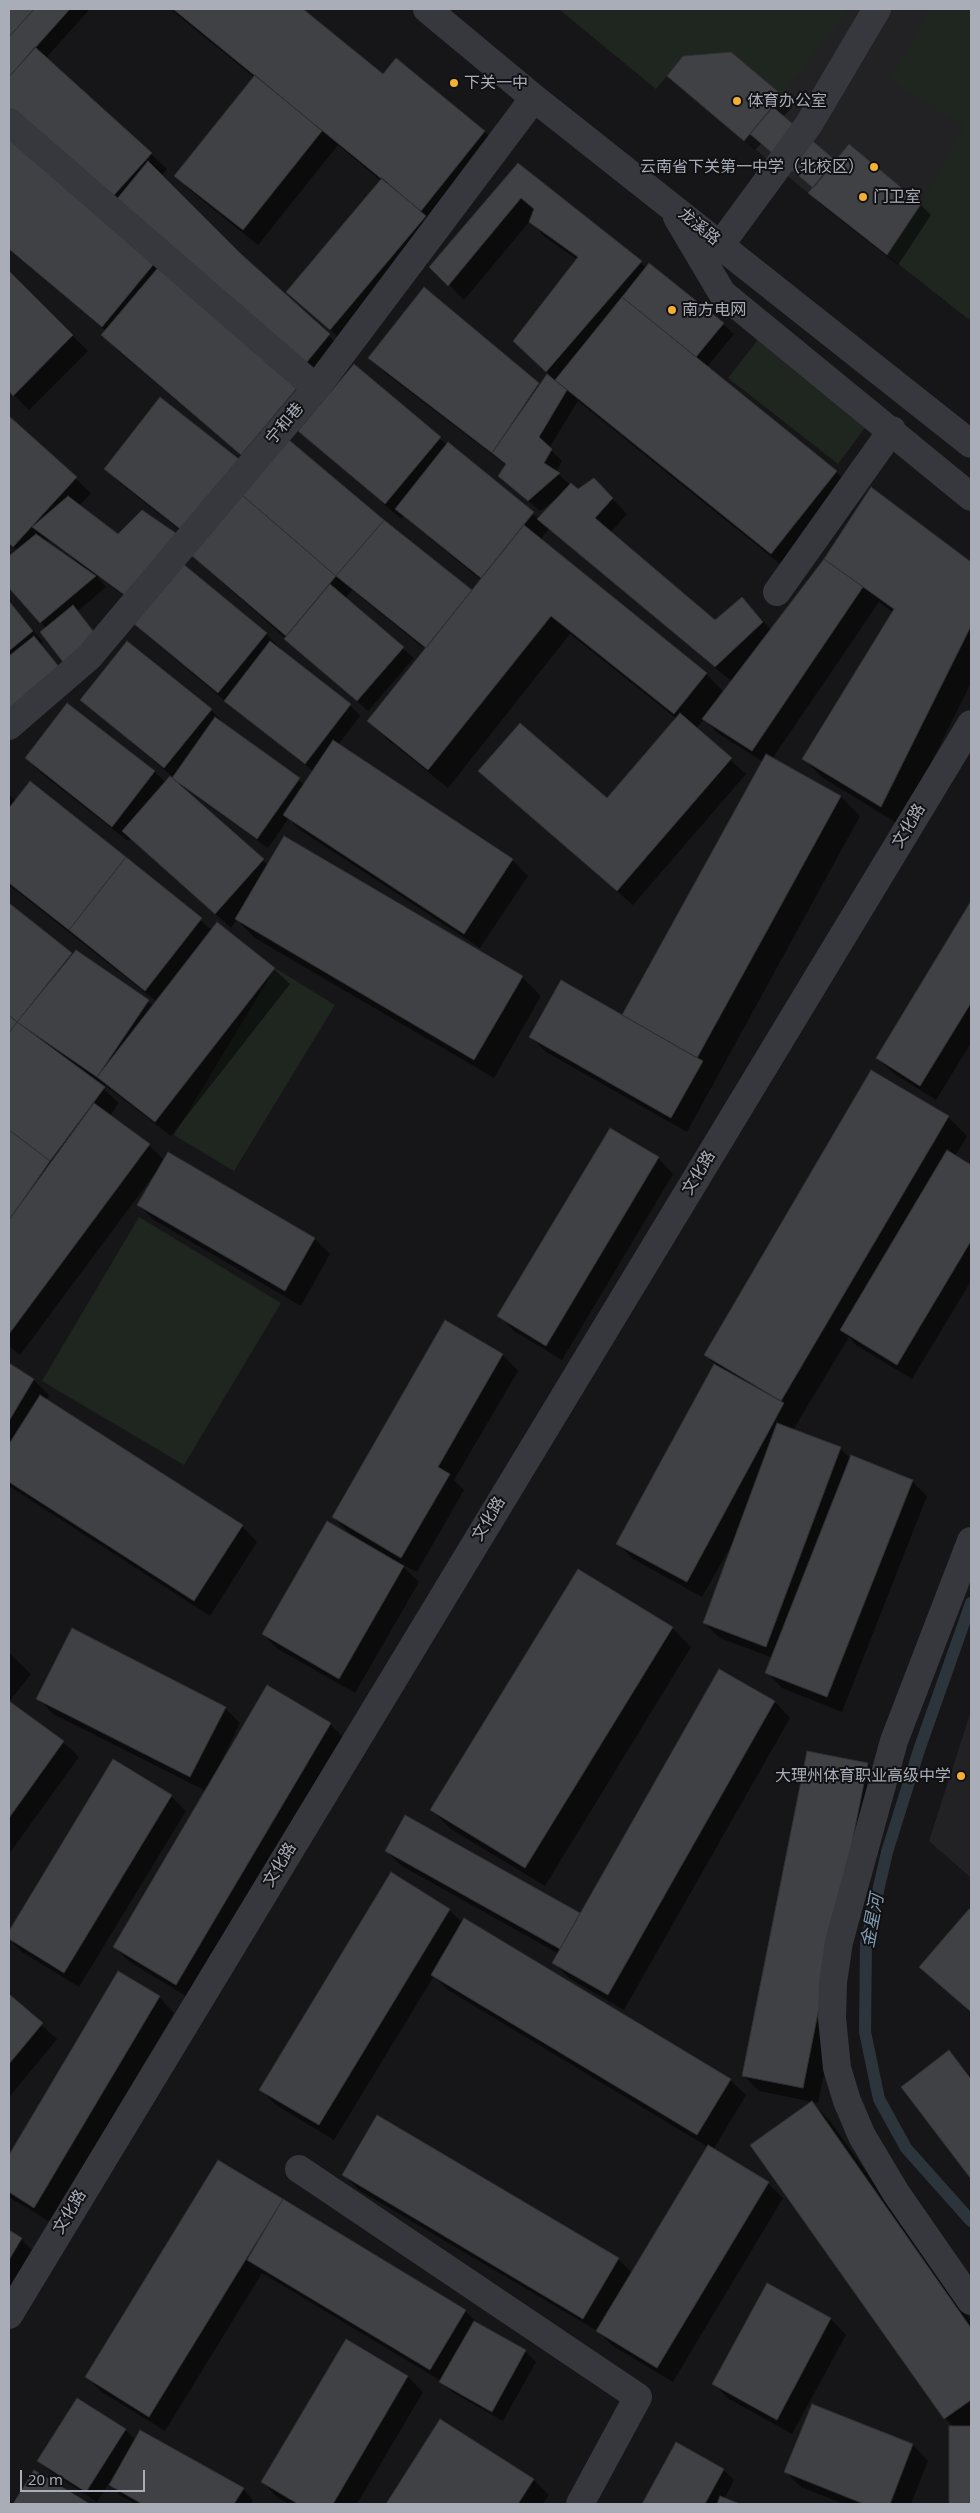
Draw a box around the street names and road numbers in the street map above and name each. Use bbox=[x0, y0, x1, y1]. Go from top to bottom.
street label: 龙溪路 bbox=[674, 204, 724, 250]
street label: 宁和巷 bbox=[262, 399, 308, 449]
street label: 文化路 bbox=[888, 800, 930, 852]
street label: 文化路 bbox=[678, 1147, 720, 1199]
street label: 文化路 bbox=[468, 1493, 510, 1545]
street label: 文化路 bbox=[259, 1839, 301, 1891]
street label: 文化路 bbox=[49, 2186, 91, 2238]

